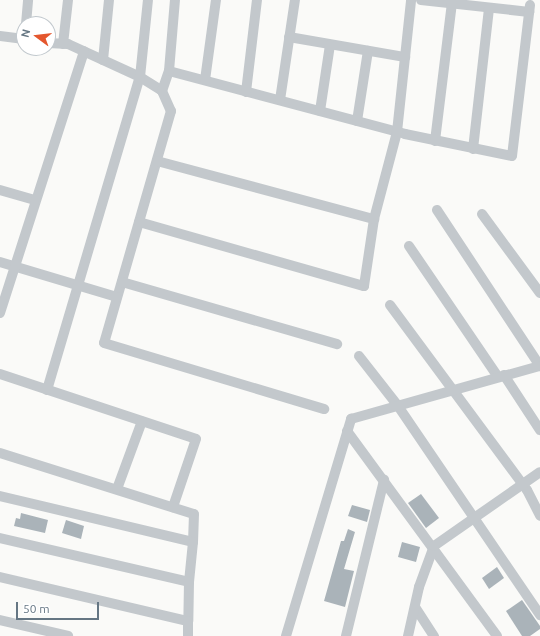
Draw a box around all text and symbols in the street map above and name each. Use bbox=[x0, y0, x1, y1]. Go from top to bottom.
north arrow bbox=[16, 16, 56, 56]
text: N bbox=[19, 28, 32, 39]
scale bar bbox=[18, 594, 101, 620]
text: 50 m bbox=[23, 602, 50, 615]

